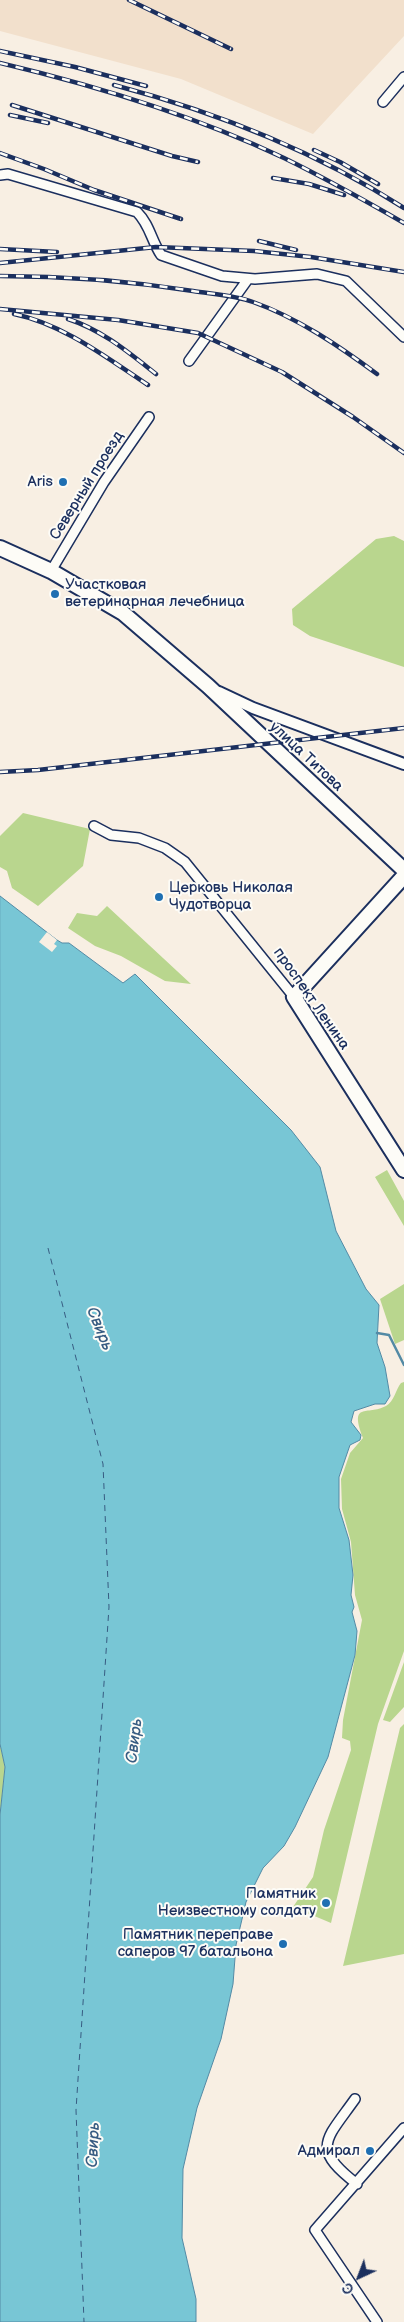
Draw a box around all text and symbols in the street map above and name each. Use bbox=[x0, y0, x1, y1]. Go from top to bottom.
street label: Северный проезд bbox=[46, 428, 128, 544]
place label: Aris bbox=[27, 473, 53, 491]
marker: Aris bbox=[57, 476, 69, 488]
place label: Участковая ветеринарная лечебница bbox=[65, 576, 245, 611]
marker: Участковая ветеринарная лечебница bbox=[49, 588, 61, 600]
street label: улица Титова bbox=[266, 718, 346, 796]
place label: Церковь Николая Чудотворца bbox=[169, 879, 293, 914]
marker: Церковь Николая Чудотворца bbox=[153, 891, 165, 903]
street label: проспект Ленина bbox=[269, 944, 353, 1054]
water label: Свирь bbox=[82, 1304, 116, 1354]
water label: Свирь bbox=[123, 1717, 147, 1765]
place label: Памятник Неизвестному солдату bbox=[158, 1885, 316, 1920]
marker: Памятник Неизвестному солдату bbox=[320, 1897, 332, 1909]
place label: Памятник переправе саперов 97 батальона bbox=[118, 1926, 273, 1961]
marker: Памятник переправе саперов 97 батальона bbox=[277, 1938, 289, 1950]
water label: Свирь bbox=[83, 2122, 105, 2168]
place label: Адмирал bbox=[298, 2142, 360, 2160]
marker: Адмирал bbox=[364, 2145, 376, 2157]
north arrow bbox=[334, 2252, 384, 2302]
text: С bbox=[339, 2279, 358, 2298]

